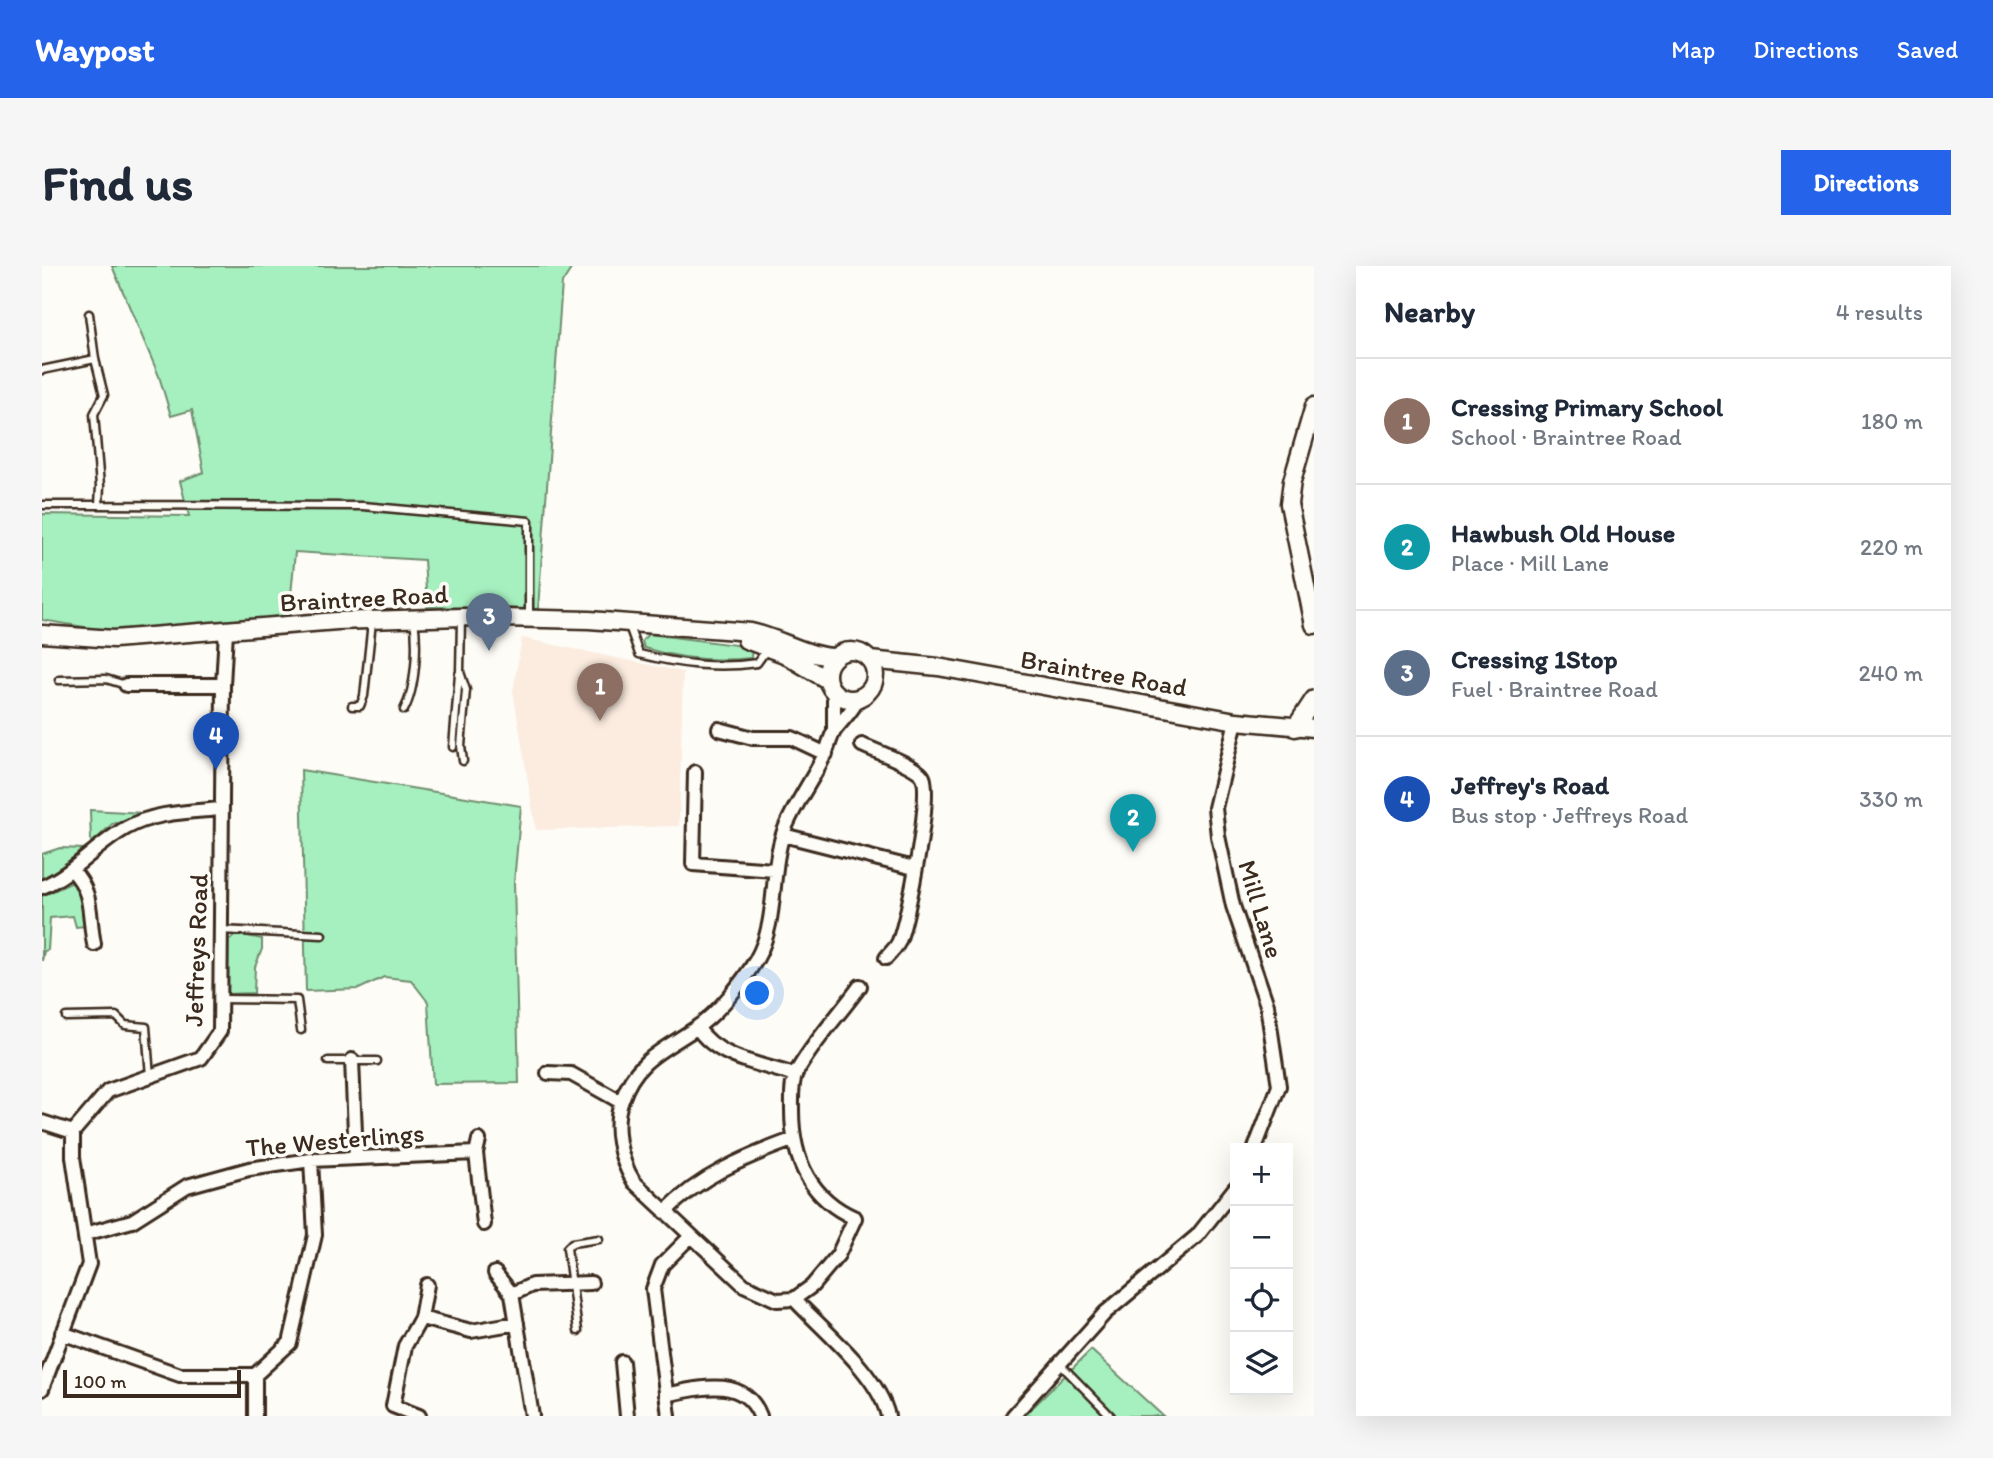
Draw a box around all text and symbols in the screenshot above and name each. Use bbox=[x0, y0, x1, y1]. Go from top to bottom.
text: Waypost bbox=[35, 30, 155, 69]
text: Map bbox=[1671, 35, 1715, 64]
text: Directions bbox=[1753, 35, 1859, 64]
text: Saved bbox=[1897, 35, 1958, 64]
button: Directions bbox=[1781, 150, 1951, 215]
text: Find us bbox=[42, 153, 193, 212]
text: Nearby bbox=[1384, 293, 1475, 330]
text: 4 results bbox=[1836, 298, 1923, 326]
text: Cressing Primary School bbox=[1451, 391, 1723, 423]
text: 1 bbox=[1402, 407, 1412, 435]
text: 180 m bbox=[1861, 407, 1923, 435]
text: School · Braintree Road bbox=[1451, 423, 1682, 451]
text: Hawbush Old House bbox=[1451, 517, 1675, 549]
text: 2 bbox=[1401, 533, 1413, 561]
text: 220 m bbox=[1860, 533, 1923, 561]
text: Place · Mill Lane bbox=[1451, 549, 1609, 577]
street label: Braintree Road bbox=[279, 578, 450, 618]
pin: 3 bbox=[466, 593, 512, 651]
street label: Braintree Road bbox=[1018, 643, 1191, 704]
text: Cressing 1Stop bbox=[1451, 643, 1617, 675]
text: 3 bbox=[1401, 659, 1413, 687]
text: 240 m bbox=[1858, 659, 1923, 687]
pin: 1 bbox=[577, 663, 623, 721]
text: Fuel · Braintree Road bbox=[1451, 675, 1658, 703]
pin: 4 bbox=[193, 712, 239, 770]
text: Jeffrey's Road bbox=[1451, 769, 1609, 801]
text: 4 bbox=[1400, 785, 1414, 813]
text: 330 m bbox=[1859, 785, 1923, 813]
pin: 2 bbox=[1110, 794, 1156, 852]
text: Bus stop · Jeffreys Road bbox=[1451, 801, 1688, 829]
street label: Mill Lane bbox=[1231, 856, 1291, 962]
street label: Jeffreys Road bbox=[177, 872, 215, 1027]
your location bbox=[740, 976, 774, 1010]
street label: The Westerlings bbox=[244, 1116, 426, 1164]
map controls bbox=[1230, 1143, 1293, 1395]
button: + bbox=[1230, 1143, 1293, 1206]
button: − bbox=[1230, 1206, 1293, 1269]
button: locate bbox=[1230, 1269, 1293, 1332]
button: layers bbox=[1230, 1332, 1293, 1395]
scale bar bbox=[63, 1367, 242, 1399]
text: 100 m bbox=[74, 1370, 126, 1393]

